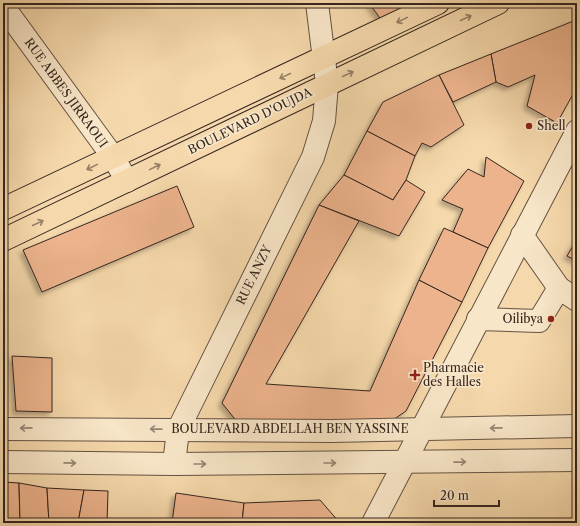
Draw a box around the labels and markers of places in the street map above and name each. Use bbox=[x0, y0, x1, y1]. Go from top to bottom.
place label: Shell bbox=[537, 118, 566, 133]
marker: Shell bbox=[524, 121, 534, 131]
place label: Oilibya bbox=[502, 311, 544, 326]
marker: Oilibya bbox=[546, 314, 556, 324]
place label: Pharmacie des Halles bbox=[423, 360, 484, 389]
marker: Pharmacie des Halles bbox=[410, 370, 420, 380]

